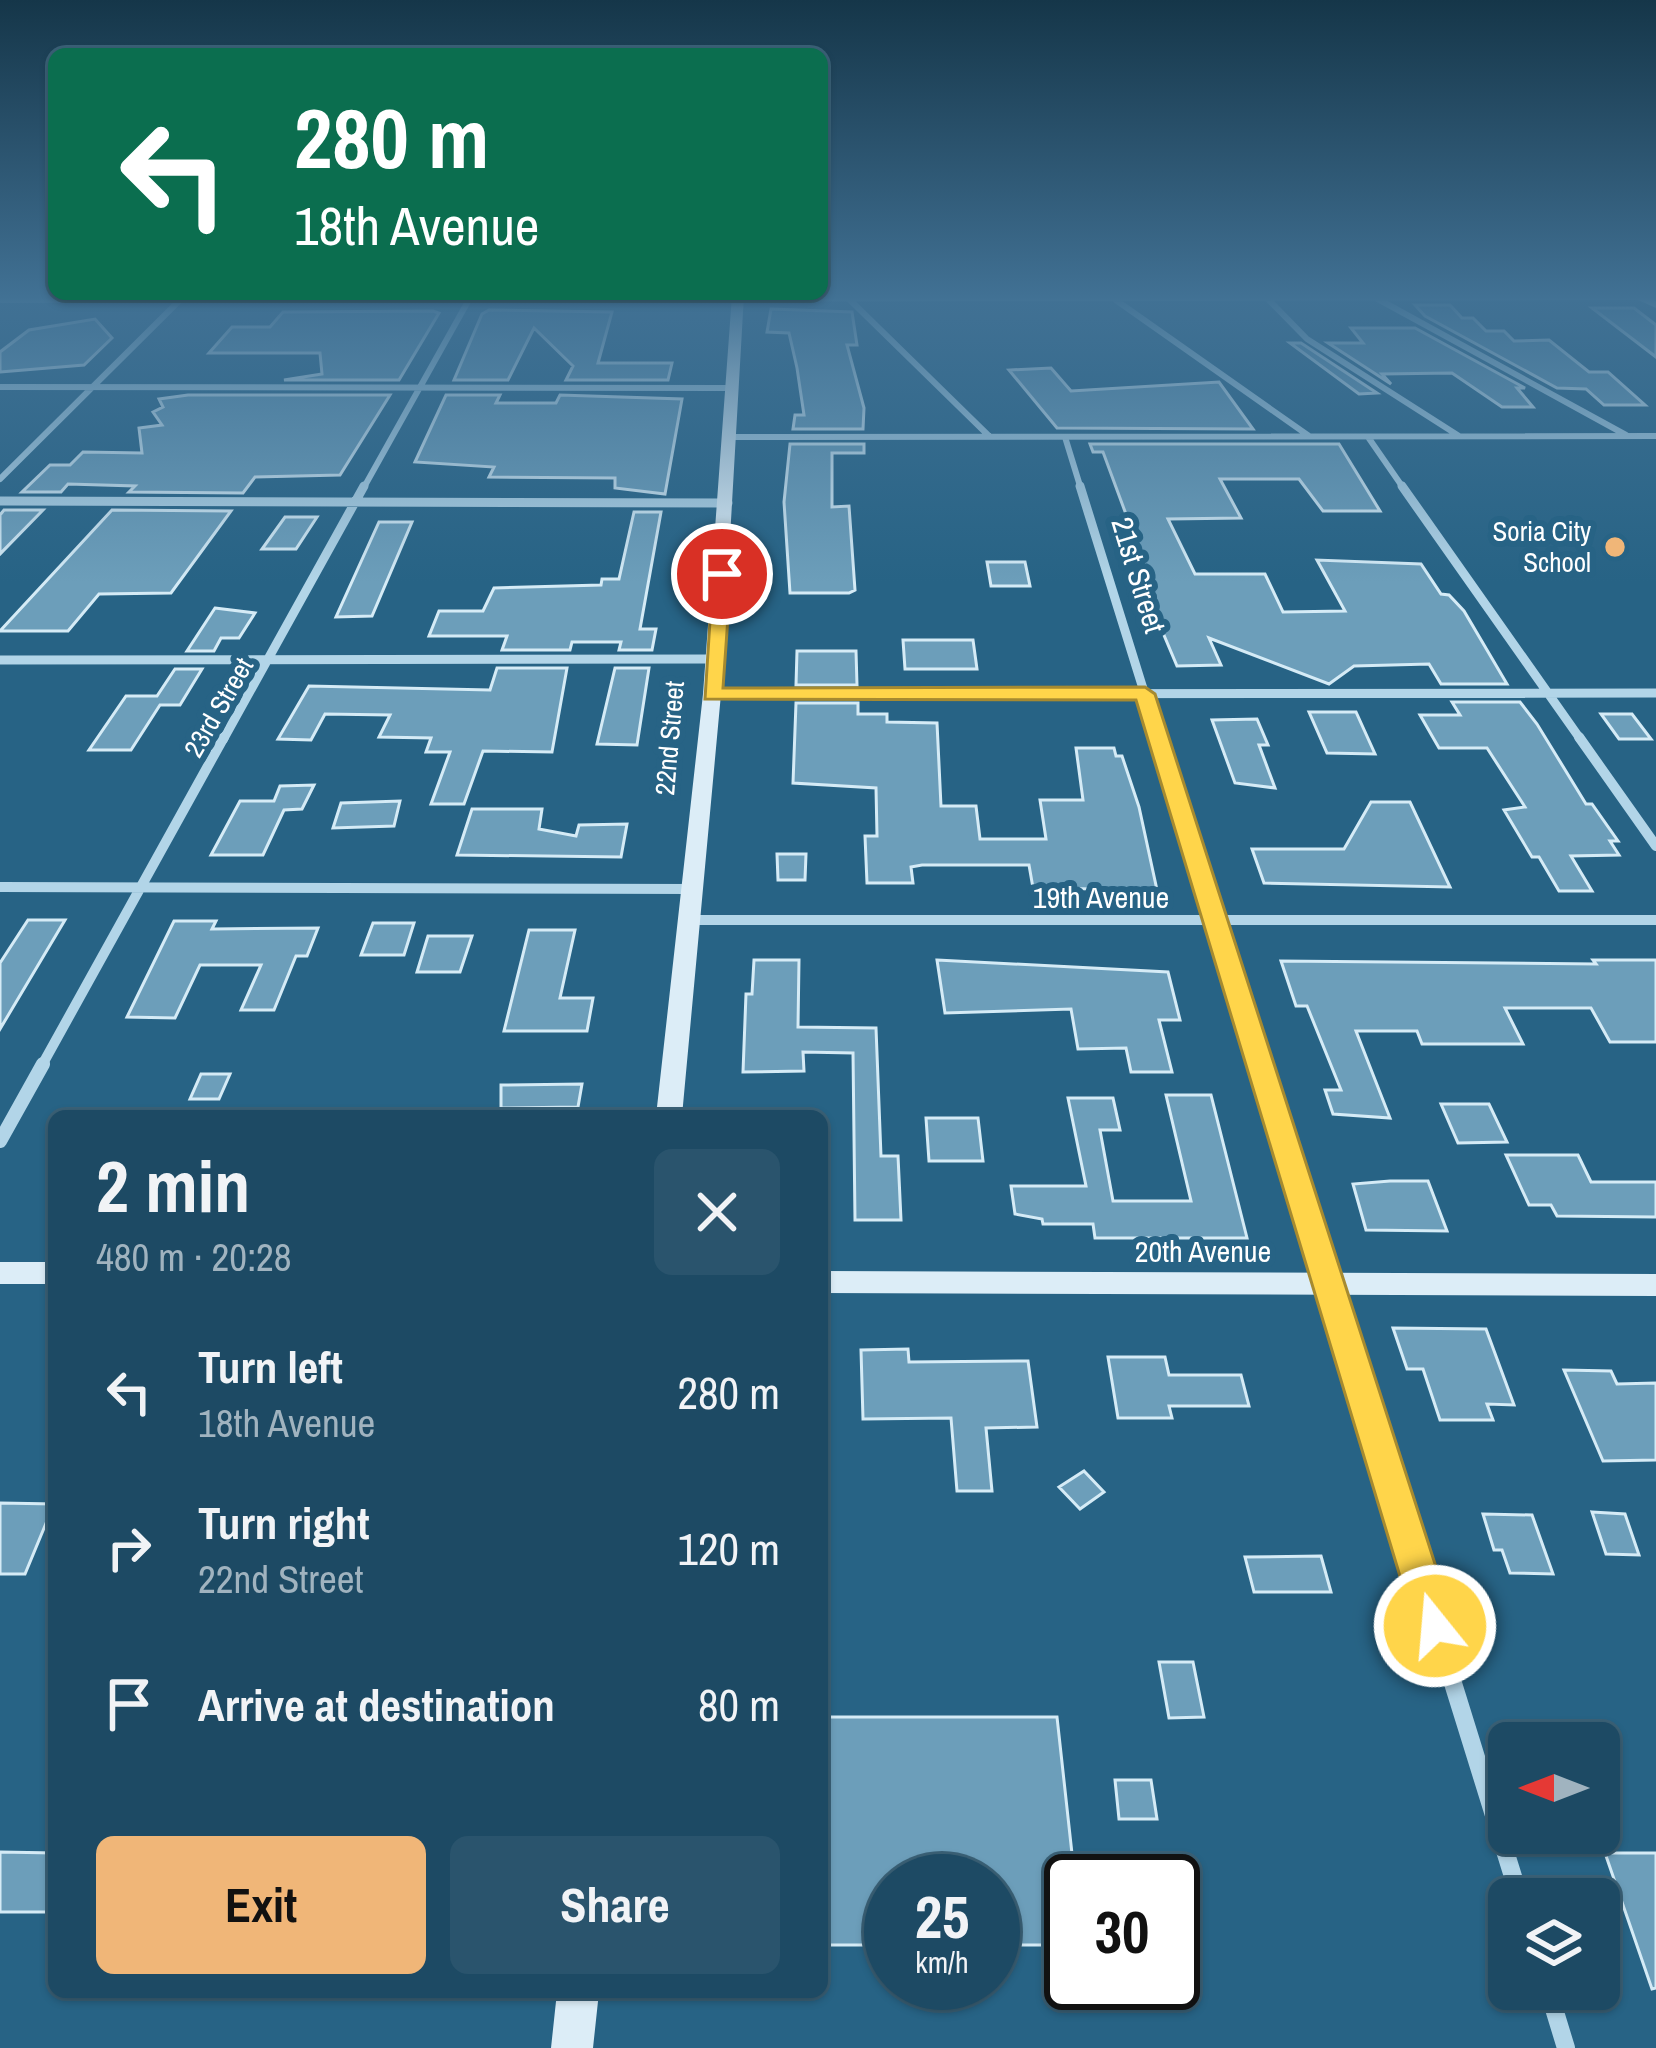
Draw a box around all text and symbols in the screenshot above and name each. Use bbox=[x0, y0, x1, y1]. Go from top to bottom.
text: 280 m bbox=[294, 81, 489, 194]
icon: left bbox=[96, 96, 252, 252]
text: 18th Avenue bbox=[294, 189, 539, 262]
street label: 21st Street bbox=[1102, 512, 1176, 638]
place label: Soria City School bbox=[1493, 513, 1591, 580]
pin bbox=[671, 523, 773, 625]
marker: Soria City School bbox=[1602, 534, 1628, 560]
icon: arrive bbox=[689, 541, 755, 607]
street label: 23rd Street bbox=[175, 651, 261, 763]
street label: 22nd Street bbox=[646, 679, 692, 797]
street label: 19th Avenue bbox=[1033, 877, 1169, 917]
text: 2 min bbox=[96, 1137, 250, 1234]
button: close bbox=[654, 1149, 780, 1275]
text: 480 m · 20:28 bbox=[96, 1231, 292, 1283]
street label: 20th Avenue bbox=[1135, 1231, 1271, 1271]
text: Turn left bbox=[198, 1336, 343, 1397]
icon: left bbox=[96, 1359, 162, 1425]
text: 280 m bbox=[677, 1362, 780, 1423]
text: 18th Avenue bbox=[198, 1397, 375, 1449]
text: Turn right bbox=[198, 1492, 370, 1553]
icon: right bbox=[96, 1515, 162, 1581]
text: 120 m bbox=[677, 1518, 780, 1579]
text: 22nd Street bbox=[198, 1553, 363, 1605]
position arrow bbox=[1372, 1563, 1498, 1689]
icon: arrive bbox=[96, 1671, 162, 1737]
text: Arrive at destination bbox=[198, 1674, 555, 1735]
text: 80 m bbox=[698, 1674, 780, 1735]
north arrow bbox=[1488, 1722, 1620, 1854]
map controls bbox=[1488, 1722, 1620, 2010]
button: Exit bbox=[96, 1836, 426, 1974]
button: Share bbox=[450, 1836, 780, 1974]
speed limit sign: 30 bbox=[1044, 1854, 1200, 2010]
text: 25 bbox=[915, 1876, 969, 1957]
button: layers bbox=[1488, 1878, 1620, 2010]
text: km/h bbox=[915, 1942, 969, 1982]

